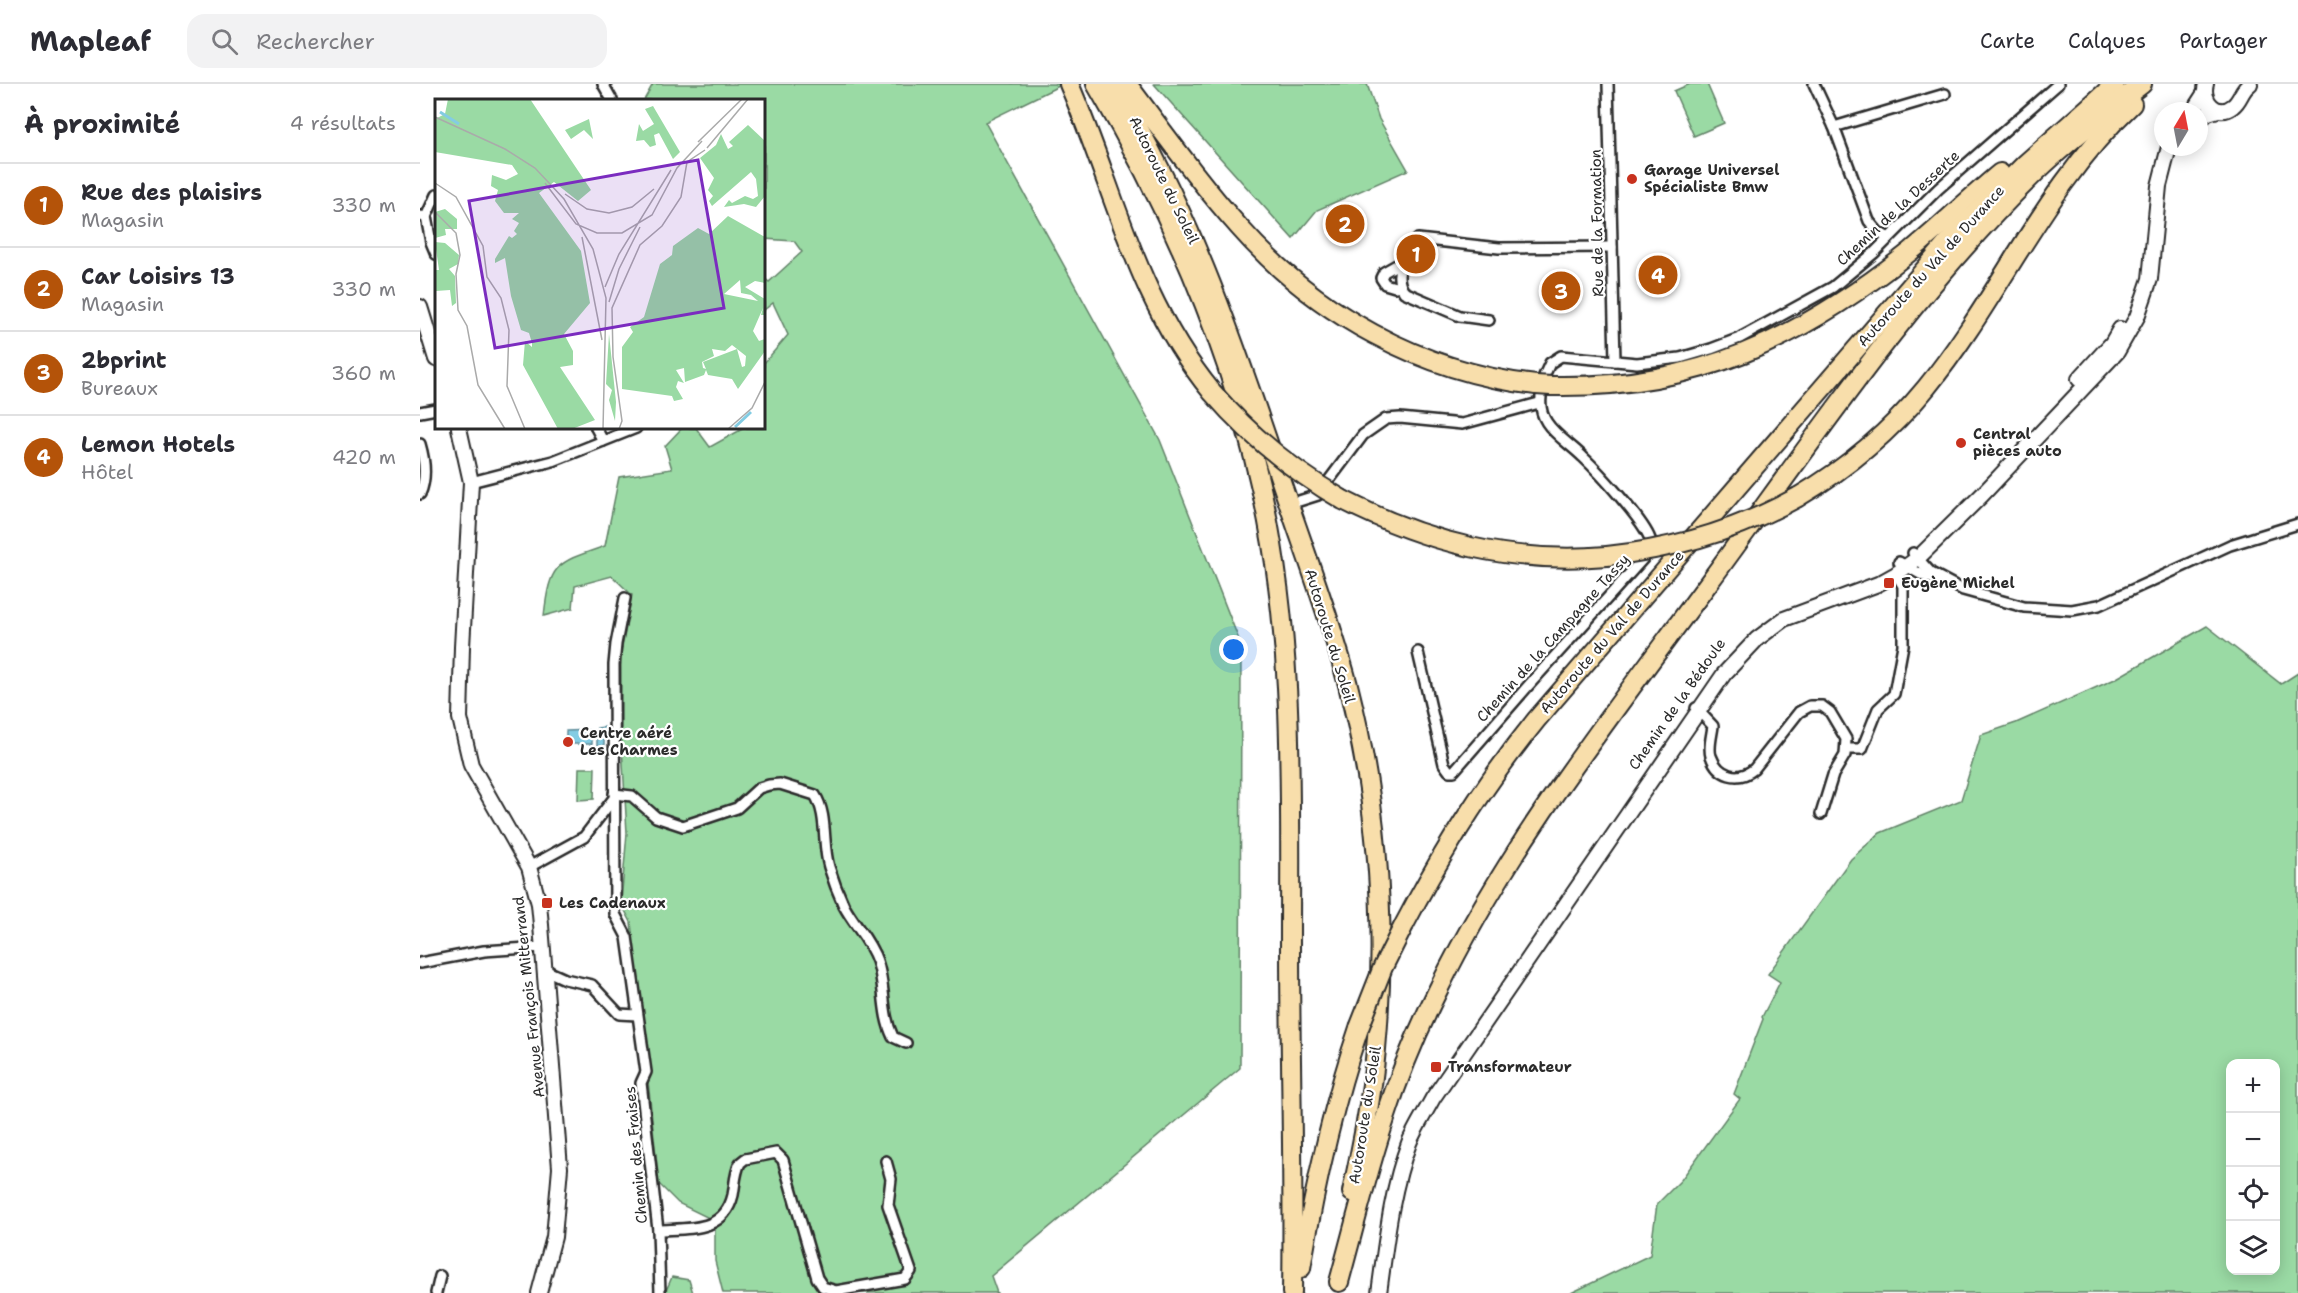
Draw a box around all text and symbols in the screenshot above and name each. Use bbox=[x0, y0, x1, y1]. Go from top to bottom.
search box bbox=[187, 14, 607, 68]
text: Mapleaf bbox=[30, 22, 151, 60]
icon: search bbox=[208, 25, 241, 58]
text: Rechercher bbox=[256, 27, 375, 56]
text: Carte bbox=[1980, 27, 2035, 55]
text: Calques bbox=[2068, 27, 2146, 55]
text: Partager bbox=[2179, 27, 2268, 55]
inset map bbox=[435, 99, 765, 429]
north arrow bbox=[2154, 102, 2208, 156]
text: À proximité bbox=[24, 106, 180, 141]
text: 4 résultats bbox=[290, 110, 396, 136]
street label: Autoroute du Soleil bbox=[1124, 113, 1204, 248]
street label: Chemin de la Desserte bbox=[1832, 146, 1964, 270]
street label: Rue de la Formation bbox=[1586, 149, 1608, 297]
place label: Garage Universel Spécialiste Bmw bbox=[1644, 160, 1779, 197]
marker: Garage Universel Spécialiste Bmw bbox=[1625, 172, 1639, 186]
text: Rue des plaisirs bbox=[81, 178, 262, 207]
street label: Autoroute du Val de Durance bbox=[1853, 181, 2009, 351]
text: 1 bbox=[39, 192, 48, 218]
text: 330 m bbox=[332, 192, 396, 218]
pin: 2 bbox=[1326, 202, 1364, 246]
text: Magasin bbox=[81, 207, 164, 233]
pin: 1 bbox=[1396, 232, 1436, 276]
pin: 4 bbox=[1638, 252, 1678, 297]
text: Car Loisirs 13 bbox=[81, 262, 235, 291]
pin: 3 bbox=[1542, 268, 1580, 314]
text: 2 bbox=[37, 276, 51, 302]
text: 330 m bbox=[332, 276, 396, 302]
text: Magasin bbox=[81, 291, 164, 317]
text: 2bprint bbox=[81, 346, 166, 375]
text: 3 bbox=[37, 360, 51, 386]
text: 360 m bbox=[331, 360, 396, 386]
text: Bureaux bbox=[81, 375, 158, 401]
place label: Central pièces auto bbox=[1973, 424, 2062, 461]
text: Lemon Hotels bbox=[81, 430, 235, 459]
marker: Central pièces auto bbox=[1954, 436, 1968, 450]
text: 4 bbox=[37, 444, 51, 470]
text: 420 m bbox=[332, 444, 396, 470]
text: Hôtel bbox=[81, 459, 133, 485]
street label: Autoroute du Val de Durance bbox=[1535, 546, 1689, 718]
street label: Chemin de la Campagne Tassy bbox=[1472, 550, 1634, 726]
street label: Autoroute du Soleil bbox=[1300, 566, 1360, 706]
place label: Eugène Michel bbox=[1901, 573, 2015, 593]
marker: Eugène Michel bbox=[1882, 576, 1896, 590]
street label: Chemin de la Bédoule bbox=[1624, 634, 1730, 774]
your location bbox=[1219, 635, 1248, 664]
place label: Centre aéré Les Charmes bbox=[580, 723, 678, 760]
marker: Centre aéré Les Charmes bbox=[561, 735, 575, 749]
place label: Les Cadenaux bbox=[559, 893, 666, 913]
street label: Avenue François Mitterrand bbox=[508, 895, 550, 1099]
marker: Les Cadenaux bbox=[540, 896, 554, 910]
street label: Autoroute du Soleil bbox=[1344, 1044, 1386, 1186]
place label: Transformateur bbox=[1448, 1057, 1572, 1077]
map controls bbox=[2226, 1059, 2280, 1275]
button: + bbox=[2226, 1059, 2280, 1113]
marker: Transformateur bbox=[1429, 1060, 1443, 1074]
street label: Chemin des Fraises bbox=[620, 1085, 652, 1225]
button: − bbox=[2226, 1113, 2280, 1167]
button: locate bbox=[2226, 1167, 2280, 1221]
button: layers bbox=[2226, 1221, 2280, 1275]

